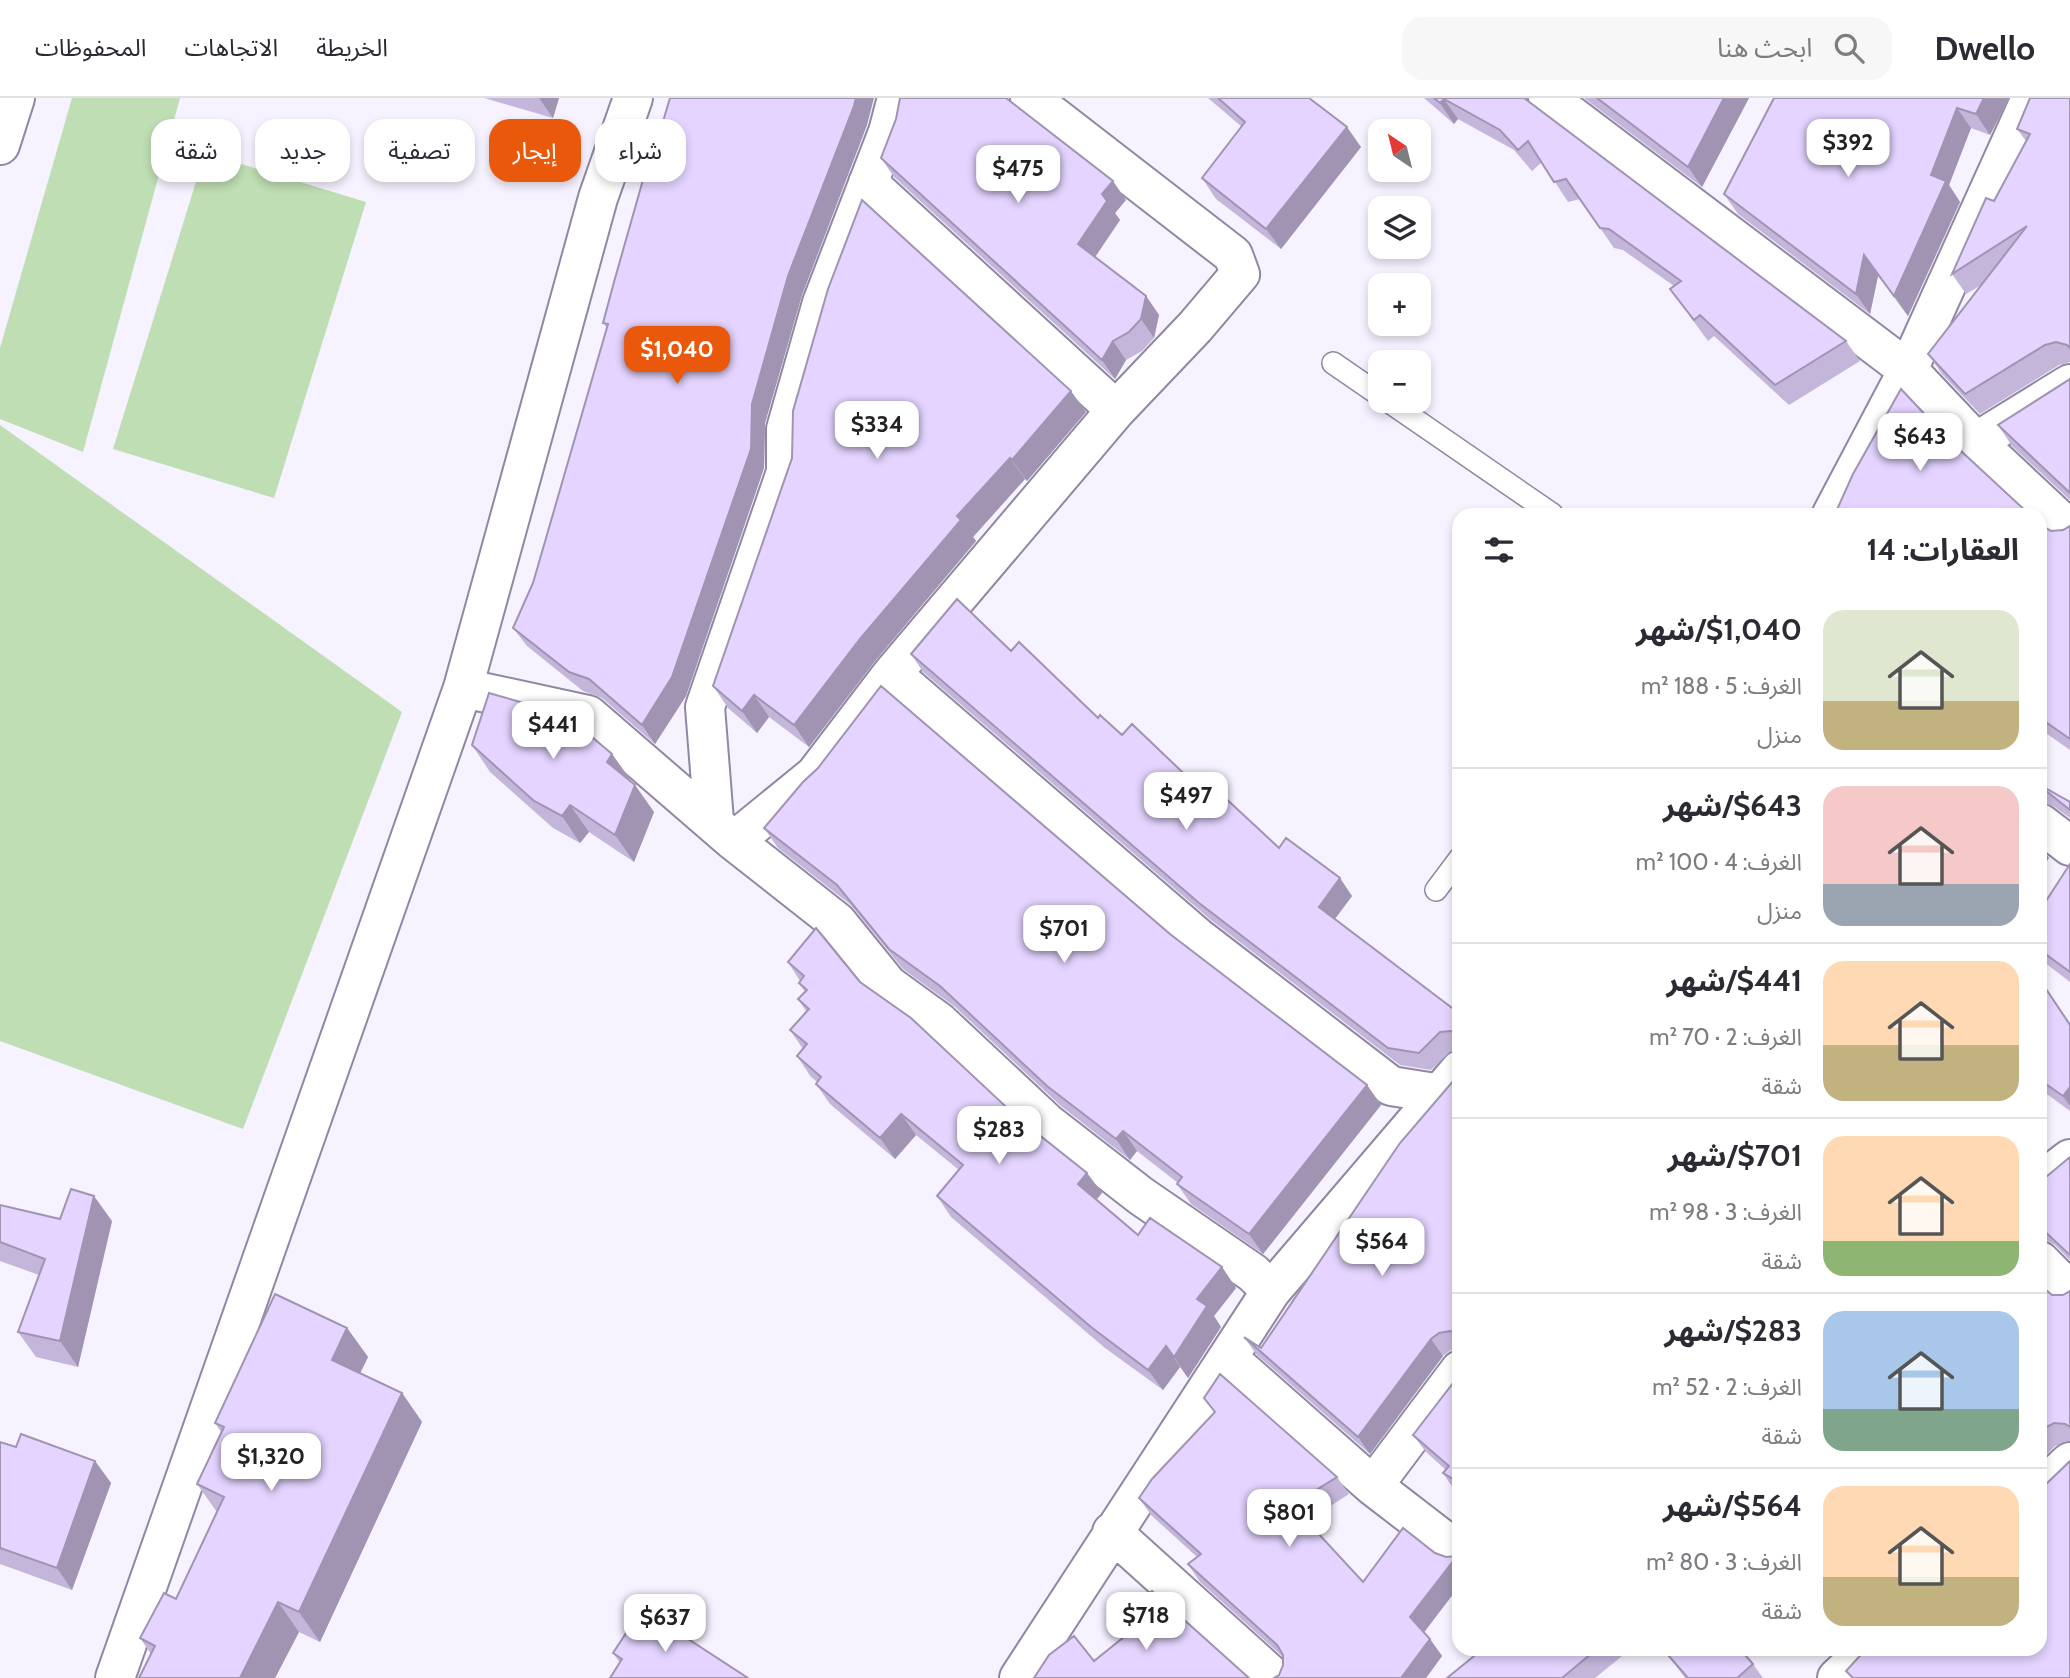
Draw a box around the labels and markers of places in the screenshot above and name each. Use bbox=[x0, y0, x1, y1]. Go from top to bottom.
pin: $392 bbox=[1807, 120, 1889, 179]
pin: $475 bbox=[977, 146, 1059, 205]
pin: $1,040 bbox=[620, 327, 734, 386]
pin: $334 bbox=[836, 402, 918, 461]
pin: $643 bbox=[1879, 414, 1961, 473]
pin: $441 bbox=[512, 702, 594, 761]
pin: $497 bbox=[1145, 772, 1227, 832]
pin: $701 bbox=[1023, 906, 1105, 965]
pin: $283 bbox=[958, 1107, 1040, 1166]
pin: $564 bbox=[1341, 1218, 1423, 1278]
pin: $1,320 bbox=[214, 1434, 328, 1493]
pin: $801 bbox=[1248, 1490, 1330, 1549]
pin: $718 bbox=[1105, 1592, 1187, 1652]
pin: $637 bbox=[624, 1594, 706, 1654]

